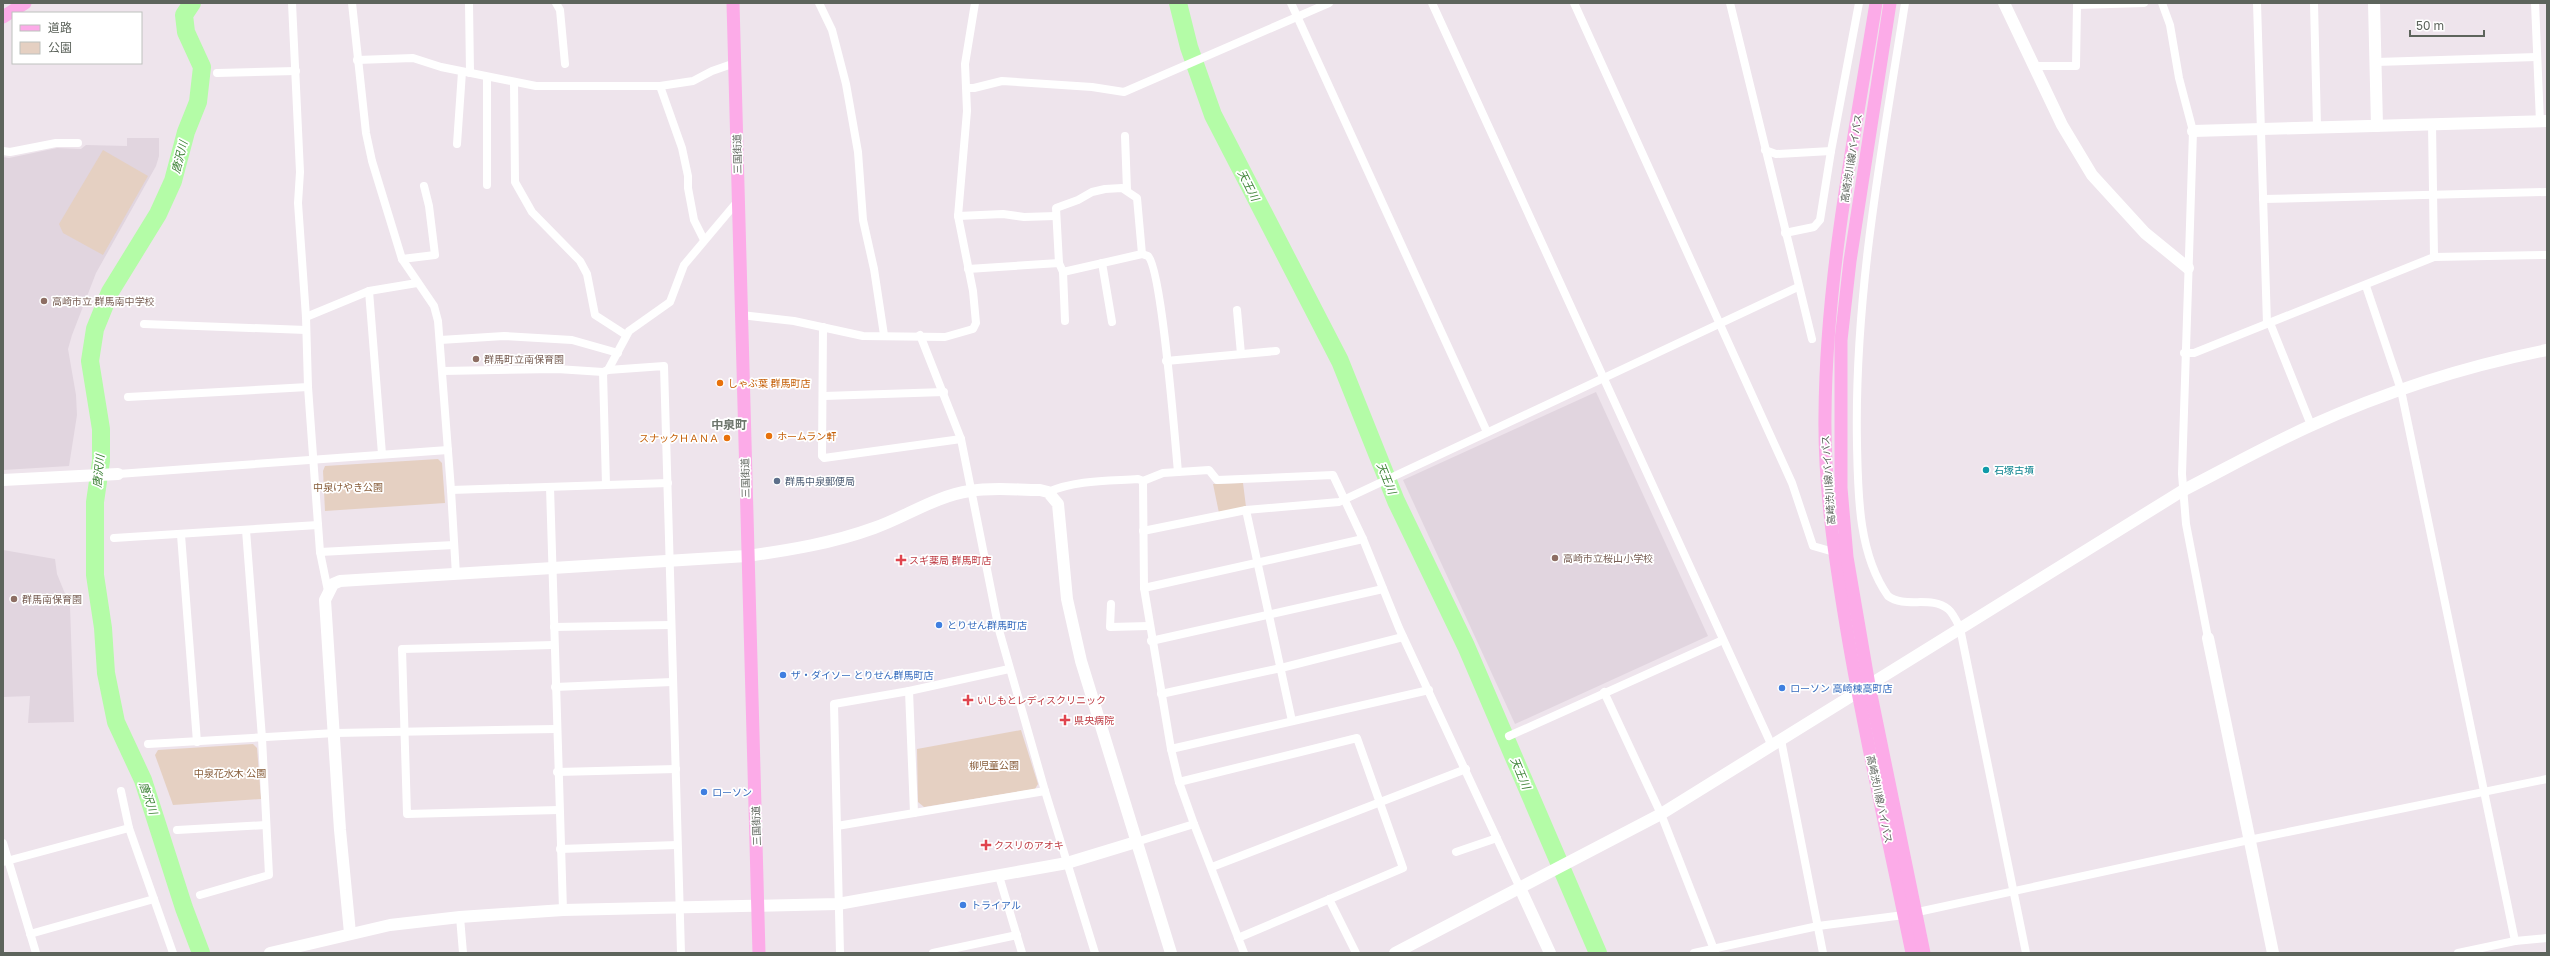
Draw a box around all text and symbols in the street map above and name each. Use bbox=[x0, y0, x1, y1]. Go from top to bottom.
legend bbox=[12, 12, 142, 64]
scale bar bbox=[2410, 12, 2484, 38]
text: 50 m bbox=[2416, 18, 2444, 33]
text: 道路 bbox=[48, 20, 72, 35]
text: 公園 bbox=[48, 40, 72, 55]
street label: 高崎渋川線バイパス bbox=[1838, 113, 1864, 203]
street label: 三国街道 bbox=[731, 134, 743, 174]
water label: 唐沢川 bbox=[169, 138, 190, 175]
water label: 天王川 bbox=[1236, 167, 1263, 204]
place label: 高崎市立 群馬南中学校 bbox=[52, 295, 155, 307]
marker: 高崎市立 群馬南中学校 bbox=[39, 296, 49, 306]
place label: 群馬町立南保育園 bbox=[484, 353, 564, 365]
marker: 群馬町立南保育園 bbox=[471, 354, 481, 364]
place label: しゃぶ葉 群馬町店 bbox=[728, 377, 811, 389]
marker: しゃぶ葉 群馬町店 bbox=[715, 378, 725, 388]
district label: 中泉町 bbox=[711, 417, 747, 432]
place label: ホームラン軒 bbox=[777, 430, 836, 442]
marker: ホームラン軒 bbox=[764, 431, 774, 441]
place label: スナックＨＡＮＡ bbox=[639, 432, 719, 444]
marker: スナックＨＡＮＡ bbox=[722, 433, 732, 443]
street label: 高崎渋川線バイパス bbox=[1819, 435, 1837, 525]
water label: 唐沢川 bbox=[90, 453, 106, 488]
street label: 三国街道 bbox=[739, 458, 751, 498]
water label: 天王川 bbox=[1375, 460, 1400, 497]
place label: 石塚古墳 bbox=[1994, 464, 2034, 476]
marker: 石塚古墳 bbox=[1981, 465, 1991, 475]
place label: 群馬中泉郵便局 bbox=[785, 475, 855, 487]
marker: 群馬中泉郵便局 bbox=[772, 476, 782, 486]
park label: 中泉けやき公園 bbox=[313, 481, 383, 493]
place label: 高崎市立桜山小学校 bbox=[1563, 552, 1653, 564]
marker: 高崎市立桜山小学校 bbox=[1550, 553, 1560, 563]
place label: スギ薬局 群馬町店 bbox=[909, 554, 992, 566]
marker: スギ薬局 群馬町店 bbox=[896, 555, 906, 565]
place label: 群馬南保育園 bbox=[22, 593, 82, 605]
marker: 群馬南保育園 bbox=[9, 594, 19, 604]
place label: とりせん群馬町店 bbox=[947, 619, 1027, 631]
marker: とりせん群馬町店 bbox=[934, 620, 944, 630]
place label: ザ・ダイソー とりせん群馬町店 bbox=[791, 669, 934, 681]
marker: ザ・ダイソー とりせん群馬町店 bbox=[778, 670, 788, 680]
place label: ローソン 高崎棟高町店 bbox=[1790, 682, 1893, 694]
marker: ローソン 高崎棟高町店 bbox=[1777, 683, 1787, 693]
marker: いしもとレディスクリニック bbox=[962, 694, 974, 706]
place label: いしもとレディスクリニック bbox=[977, 694, 1106, 706]
marker: 県央病院 bbox=[1059, 714, 1071, 726]
place label: 県央病院 bbox=[1074, 714, 1114, 726]
street label: 高崎渋川線バイパス bbox=[1865, 754, 1895, 844]
water label: 天王川 bbox=[1509, 755, 1534, 792]
park label: 柳児童公園 bbox=[969, 759, 1019, 771]
park label: 中泉花水木 公園 bbox=[194, 767, 266, 779]
water label: 唐沢川 bbox=[137, 780, 161, 817]
place label: ローソン bbox=[712, 786, 752, 798]
marker: ローソン bbox=[699, 787, 709, 797]
street label: 三国街道 bbox=[749, 806, 763, 846]
place label: クスリのアオキ bbox=[994, 839, 1064, 851]
marker: クスリのアオキ bbox=[981, 840, 991, 850]
place label: トライアル bbox=[971, 899, 1021, 911]
marker: トライアル bbox=[958, 900, 968, 910]

